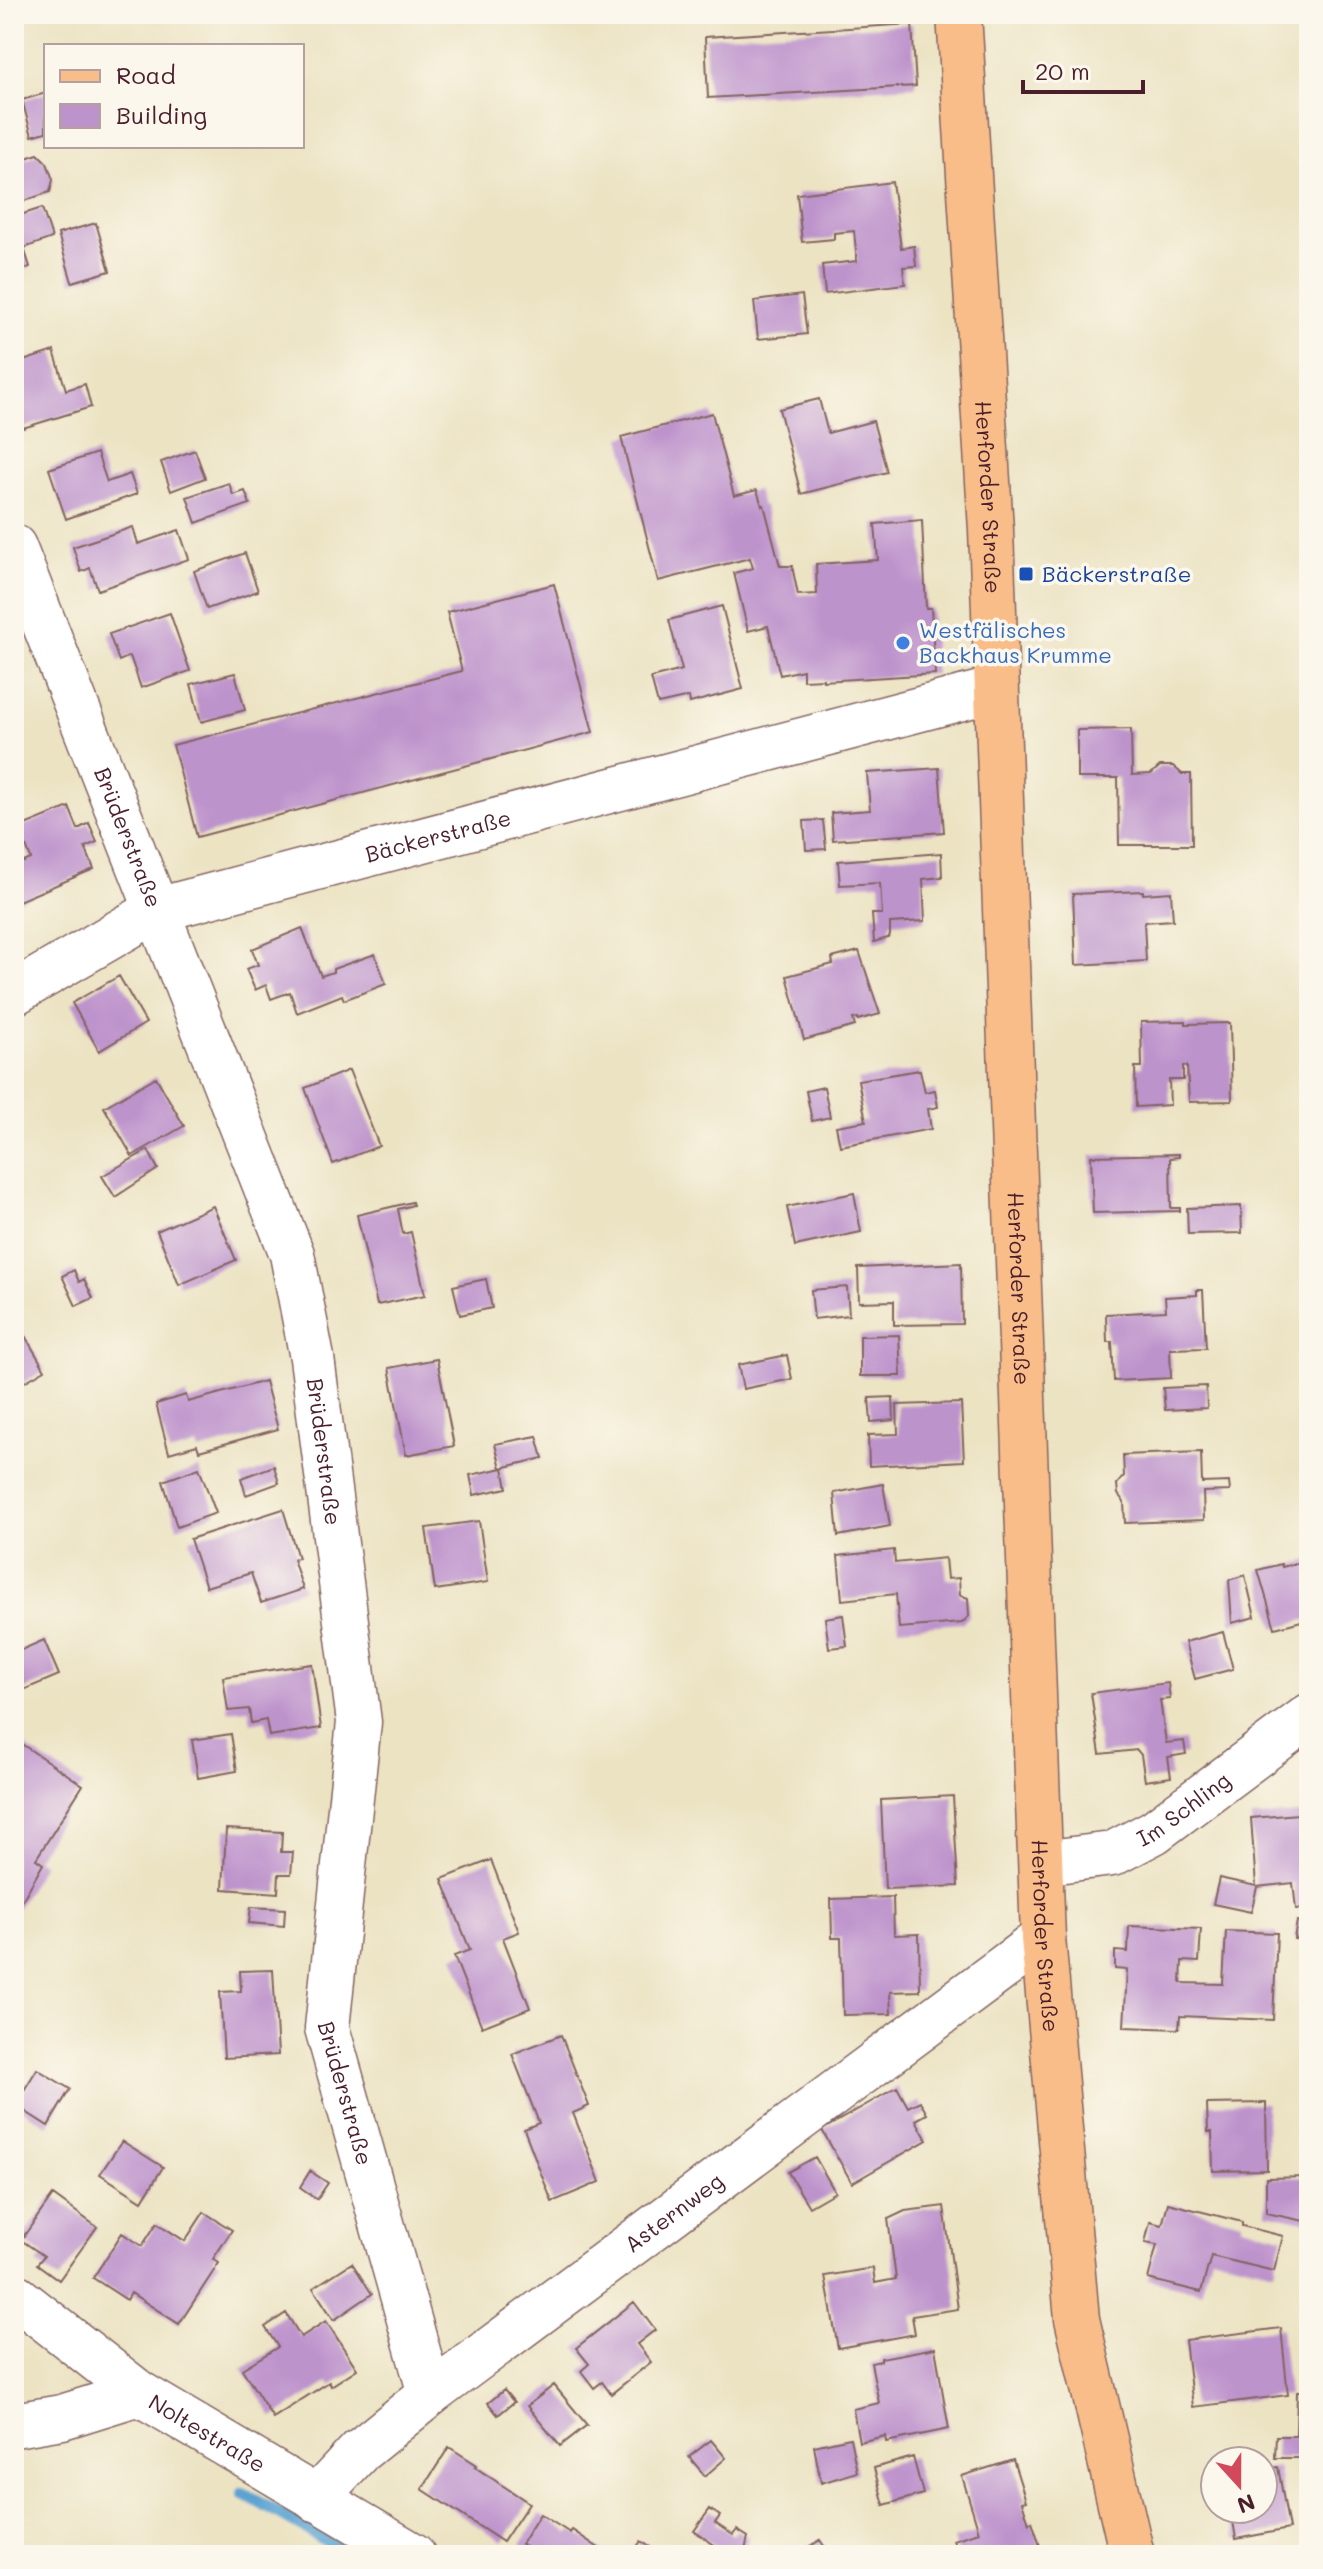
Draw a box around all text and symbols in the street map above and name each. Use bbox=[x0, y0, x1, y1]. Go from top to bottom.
legend bbox=[44, 44, 304, 148]
scale bar bbox=[1023, 44, 1143, 94]
text: 20 m bbox=[1035, 55, 1090, 86]
text: Road bbox=[116, 59, 176, 90]
text: Building bbox=[116, 99, 207, 130]
street label: Herforder Straße bbox=[969, 400, 1008, 594]
place label: Bäckerstraße bbox=[1042, 559, 1191, 588]
marker: Bäckerstraße bbox=[1017, 565, 1035, 583]
place label: Westfälisches Backhaus Krumme bbox=[919, 615, 1112, 669]
marker: Westfälisches Backhaus Krumme bbox=[894, 634, 912, 652]
street label: Brüderstraße bbox=[88, 763, 169, 911]
street label: Bäckerstraße bbox=[362, 802, 514, 869]
street label: Herforder Straße bbox=[1001, 1191, 1038, 1385]
street label: Brüderstraße bbox=[301, 1376, 348, 1527]
street label: Im Schling bbox=[1131, 1765, 1236, 1853]
street label: Herforder Straße bbox=[1025, 1839, 1066, 2033]
street label: Brüderstraße bbox=[312, 2018, 380, 2168]
street label: Asternweg bbox=[618, 2166, 729, 2258]
street label: Noltestraße bbox=[144, 2387, 271, 2479]
north arrow bbox=[1199, 2445, 1279, 2525]
text: N bbox=[1233, 2488, 1259, 2521]

